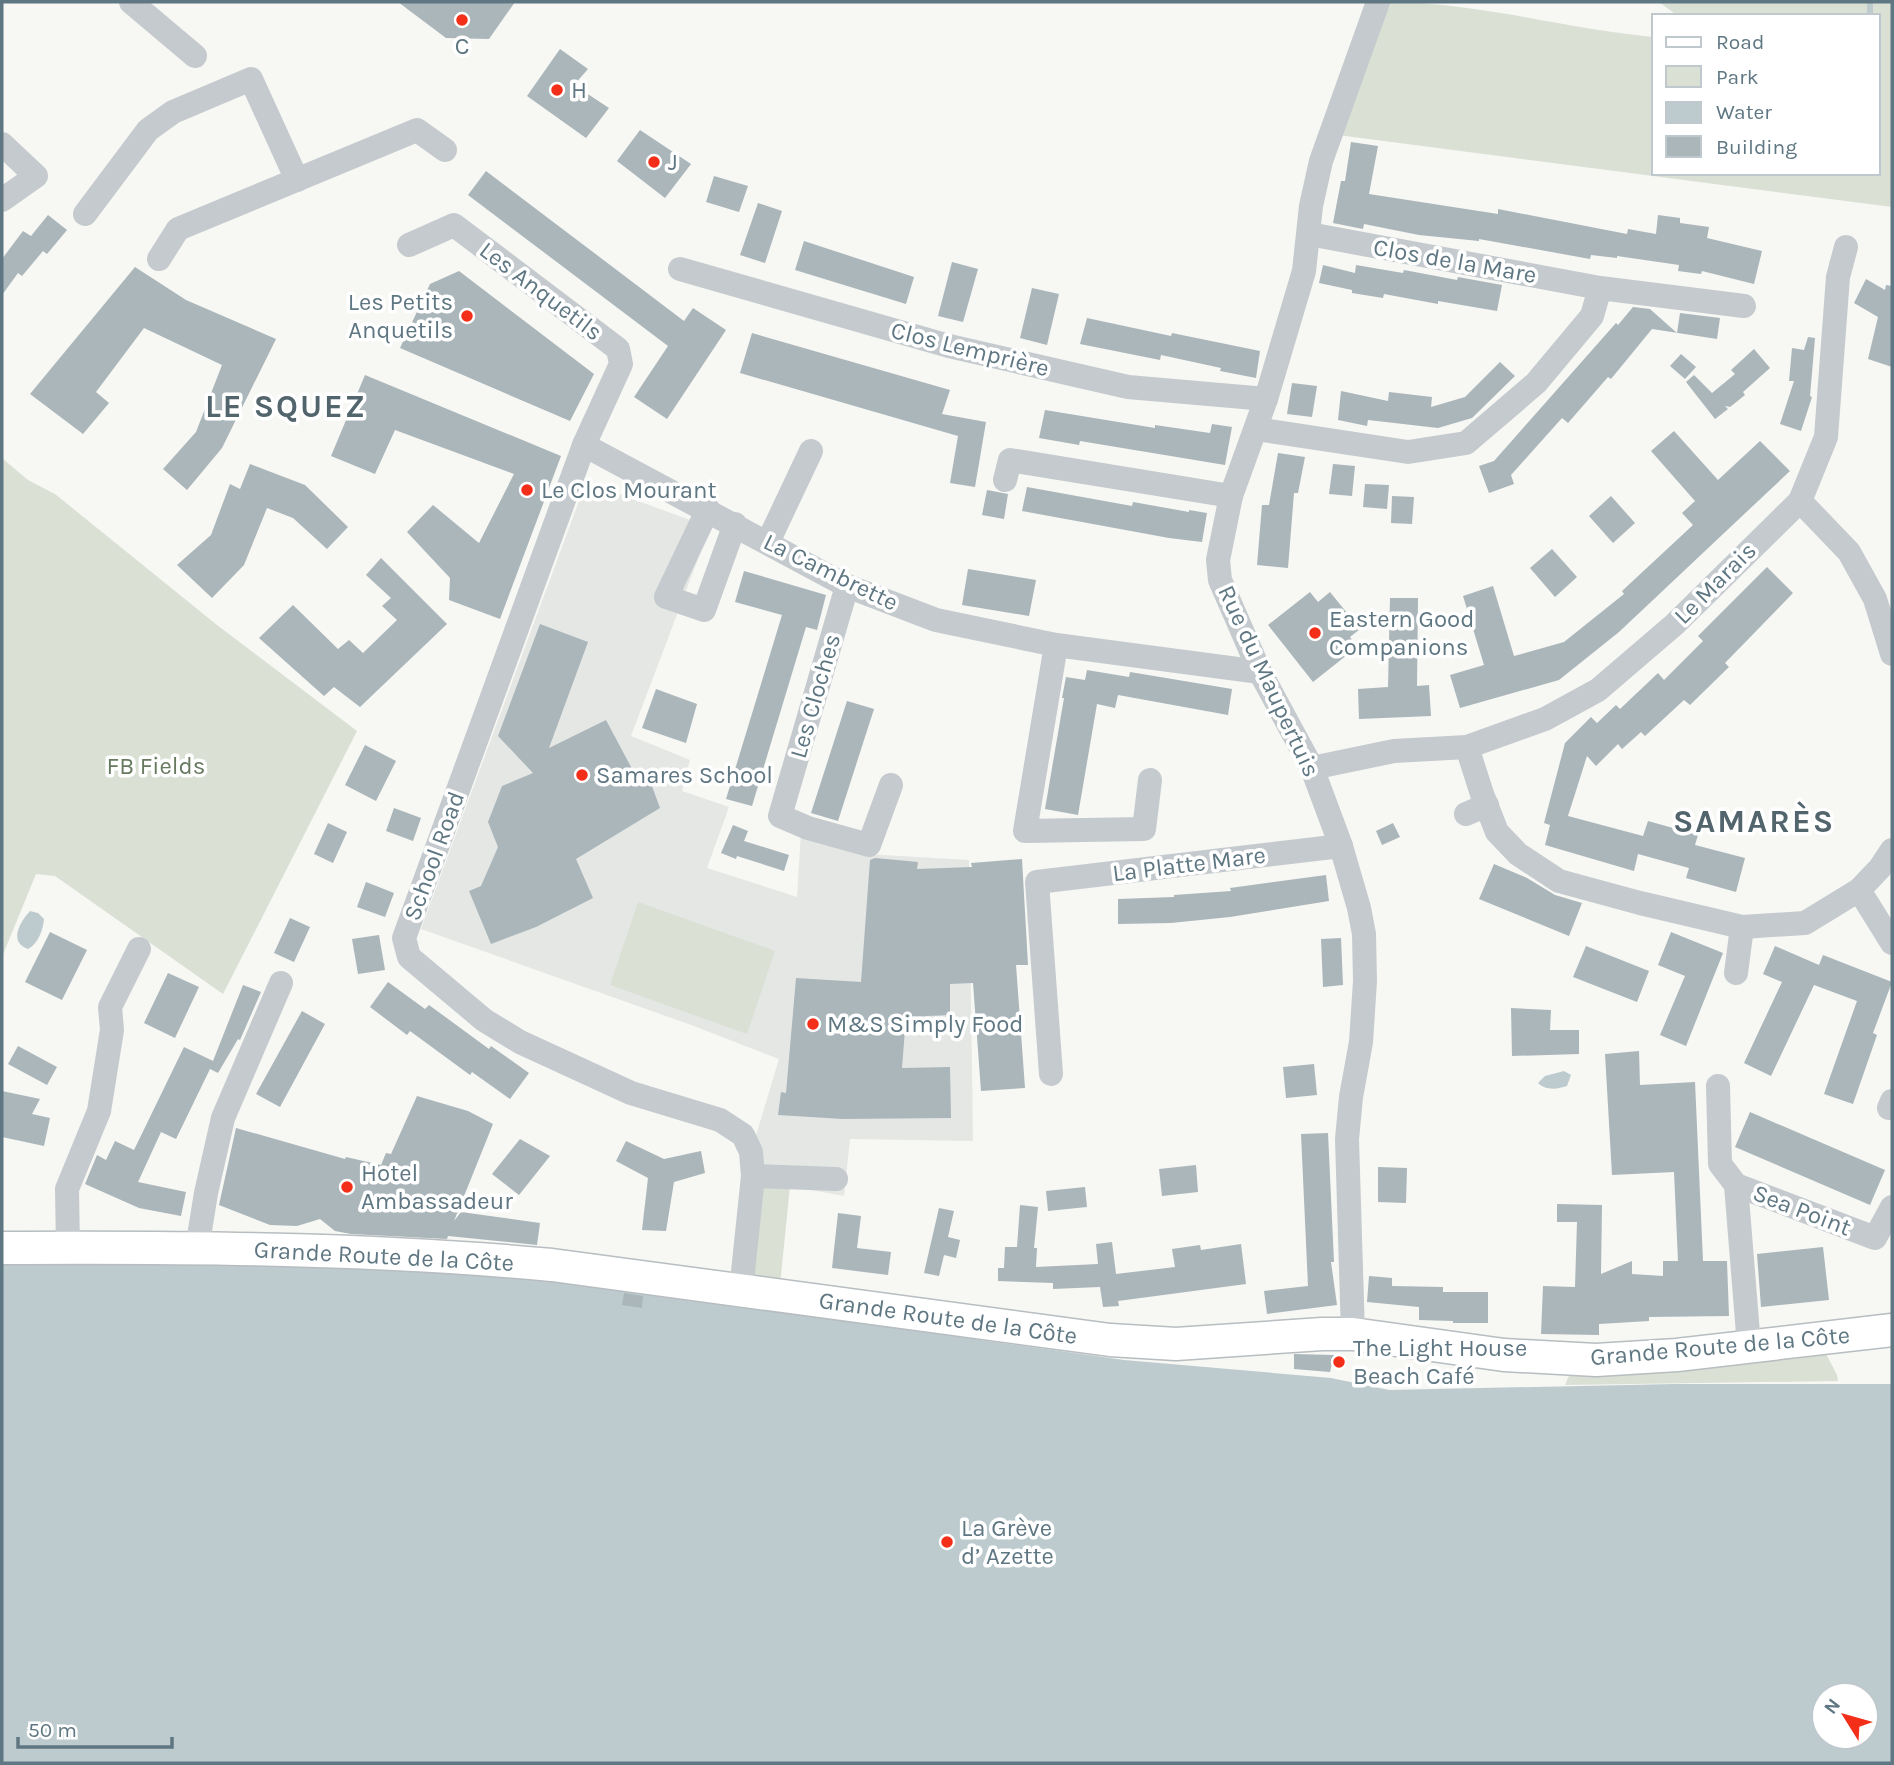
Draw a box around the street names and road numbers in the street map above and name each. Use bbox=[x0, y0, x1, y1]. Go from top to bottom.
street label: Clos de la Mare bbox=[1371, 233, 1539, 289]
street label: Les Anquetils bbox=[474, 236, 608, 346]
street label: Clos Lemprière bbox=[888, 316, 1052, 382]
street label: La Cambrette bbox=[759, 527, 903, 617]
street label: Le Marais bbox=[1668, 536, 1762, 630]
street label: Rue du Maupertuis bbox=[1212, 581, 1326, 781]
street label: Les Cloches bbox=[784, 631, 846, 761]
street label: School Road bbox=[398, 788, 470, 924]
street label: La Platte Mare bbox=[1111, 841, 1267, 887]
street label: Sea Point bbox=[1749, 1179, 1855, 1241]
street label: Grande Route de la Côte bbox=[253, 1235, 515, 1277]
street label: Grande Route de la Côte bbox=[817, 1286, 1079, 1350]
street label: Grande Route de la Côte bbox=[1589, 1321, 1851, 1371]

